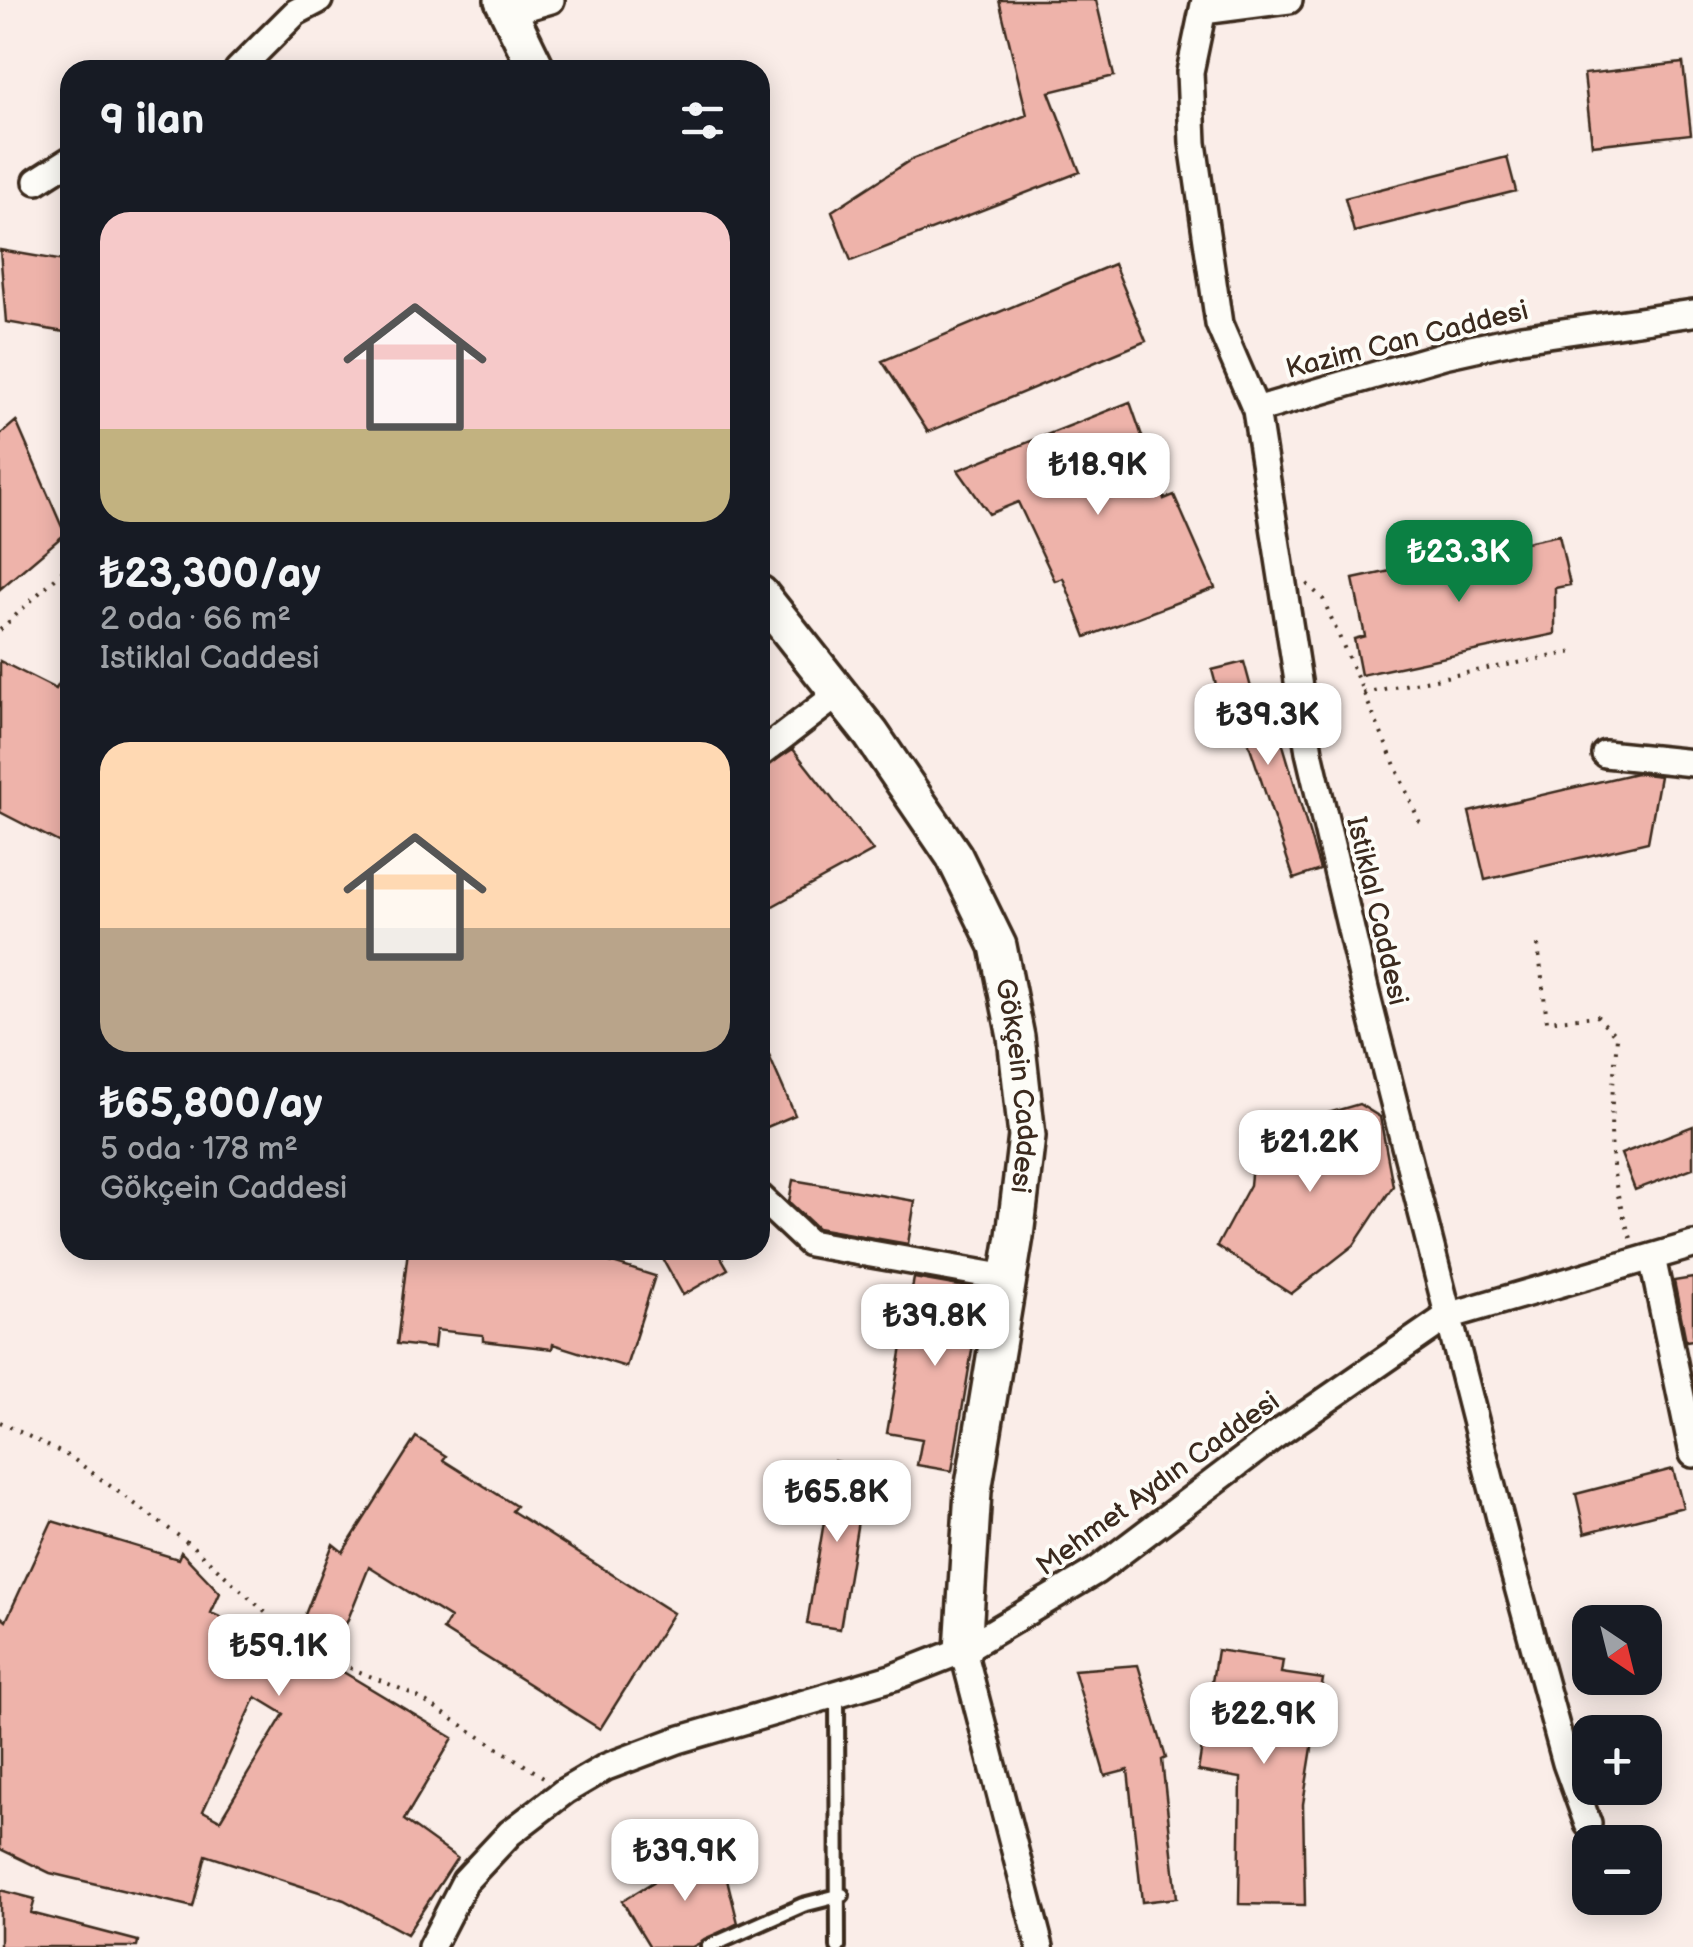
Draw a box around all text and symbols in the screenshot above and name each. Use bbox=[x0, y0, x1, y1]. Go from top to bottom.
icon: filters bbox=[675, 93, 730, 148]
text: 9 ilan bbox=[100, 95, 204, 146]
icon: home bbox=[325, 277, 505, 457]
street label: Kazim Can Caddesi bbox=[1283, 294, 1531, 386]
pin: ₺18.9K bbox=[1017, 433, 1179, 518]
text: ₺18.9K bbox=[1049, 446, 1147, 485]
pin: ₺23.3K bbox=[1378, 520, 1540, 605]
text: ₺23.3K bbox=[1408, 533, 1510, 572]
text: ₺23,300/ay bbox=[100, 549, 321, 600]
text: 2 oda · 66 m² bbox=[100, 600, 291, 639]
text: Istiklal Caddesi bbox=[100, 639, 320, 678]
pin: ₺39.3K bbox=[1187, 683, 1349, 768]
text: ₺39.3K bbox=[1216, 696, 1320, 735]
icon: home bbox=[325, 807, 505, 987]
street label: Istiklal Caddesi bbox=[1339, 814, 1415, 1008]
street label: Gökçein Caddesi bbox=[988, 975, 1044, 1195]
text: ₺65,800/ay bbox=[100, 1079, 323, 1130]
pin: ₺21.2K bbox=[1229, 1110, 1391, 1195]
text: ₺21.2K bbox=[1261, 1123, 1359, 1162]
text: 5 oda · 178 m² bbox=[100, 1130, 298, 1169]
text: Gökçein Caddesi bbox=[100, 1169, 347, 1208]
pin: ₺39.8K bbox=[854, 1284, 1016, 1369]
text: ₺39.8K bbox=[883, 1297, 987, 1336]
street label: Mehmet Aydın Caddesi bbox=[1030, 1385, 1286, 1583]
pin: ₺65.8K bbox=[756, 1460, 918, 1545]
text: ₺65.8K bbox=[785, 1473, 889, 1512]
north arrow bbox=[1572, 1605, 1662, 1695]
map controls bbox=[1572, 1605, 1662, 1915]
pin: ₺59.1K bbox=[198, 1614, 360, 1699]
text: ₺59.1K bbox=[230, 1627, 328, 1666]
pin: ₺22.9K bbox=[1183, 1682, 1345, 1767]
text: ₺22.9K bbox=[1212, 1695, 1316, 1734]
button: + bbox=[1572, 1715, 1662, 1805]
pin: ₺39.9K bbox=[604, 1819, 766, 1904]
button: − bbox=[1572, 1825, 1662, 1915]
text: ₺39.9K bbox=[633, 1832, 737, 1871]

